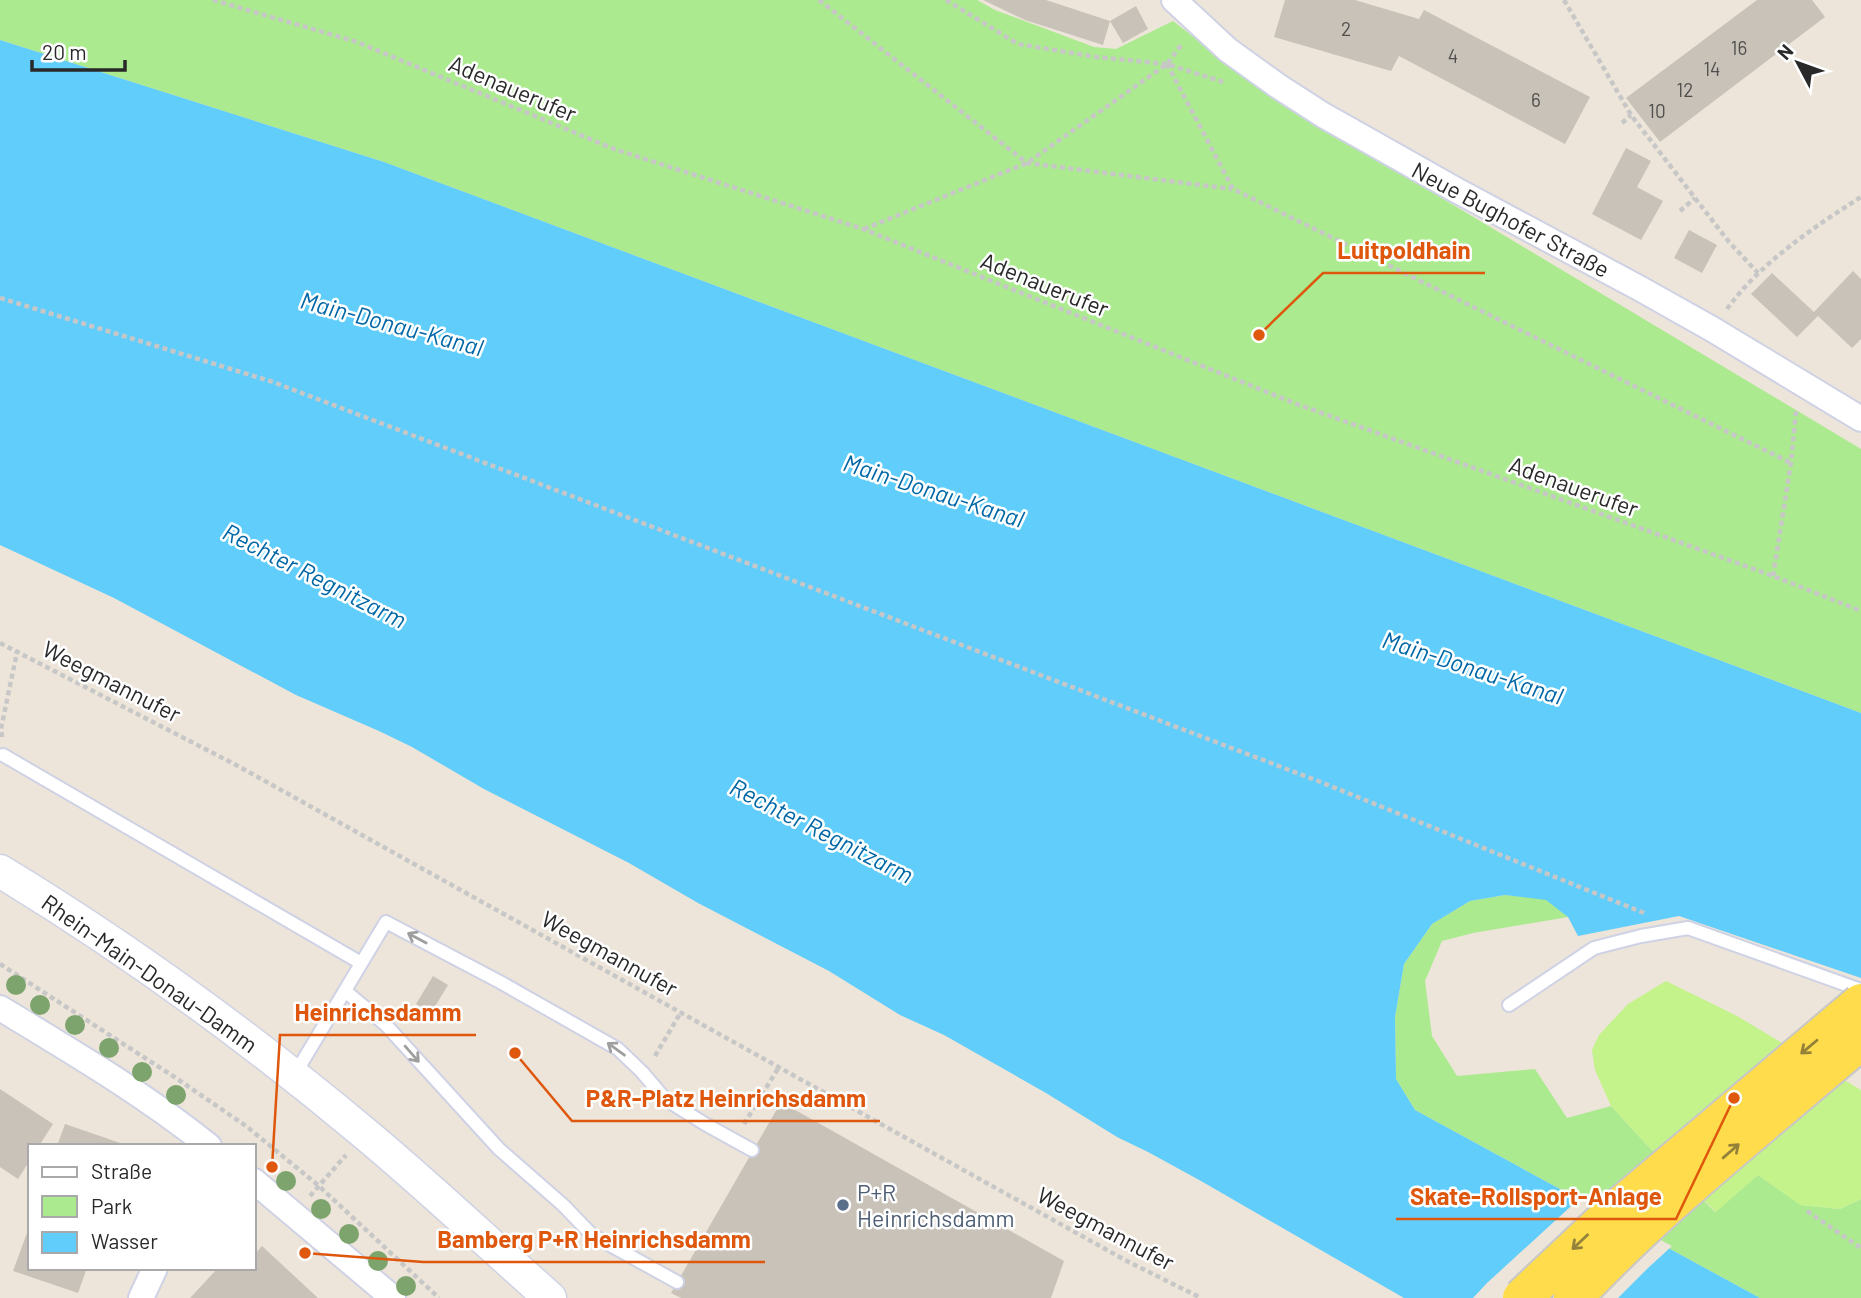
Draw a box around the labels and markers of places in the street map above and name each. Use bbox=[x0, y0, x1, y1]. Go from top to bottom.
callout: Luitpoldhain bbox=[1323, 228, 1485, 273]
callout: Heinrichsdamm bbox=[280, 990, 476, 1035]
callout: P&R-Platz Heinrichsdamm bbox=[572, 1076, 880, 1121]
callout: Skate-Rollsport-Anlage bbox=[1396, 1174, 1676, 1219]
place label: P+R Heinrichsdamm bbox=[857, 1178, 1015, 1232]
marker: P+R Heinrichsdamm bbox=[835, 1197, 851, 1213]
callout: Bamberg P+R Heinrichsdamm bbox=[423, 1217, 765, 1262]

